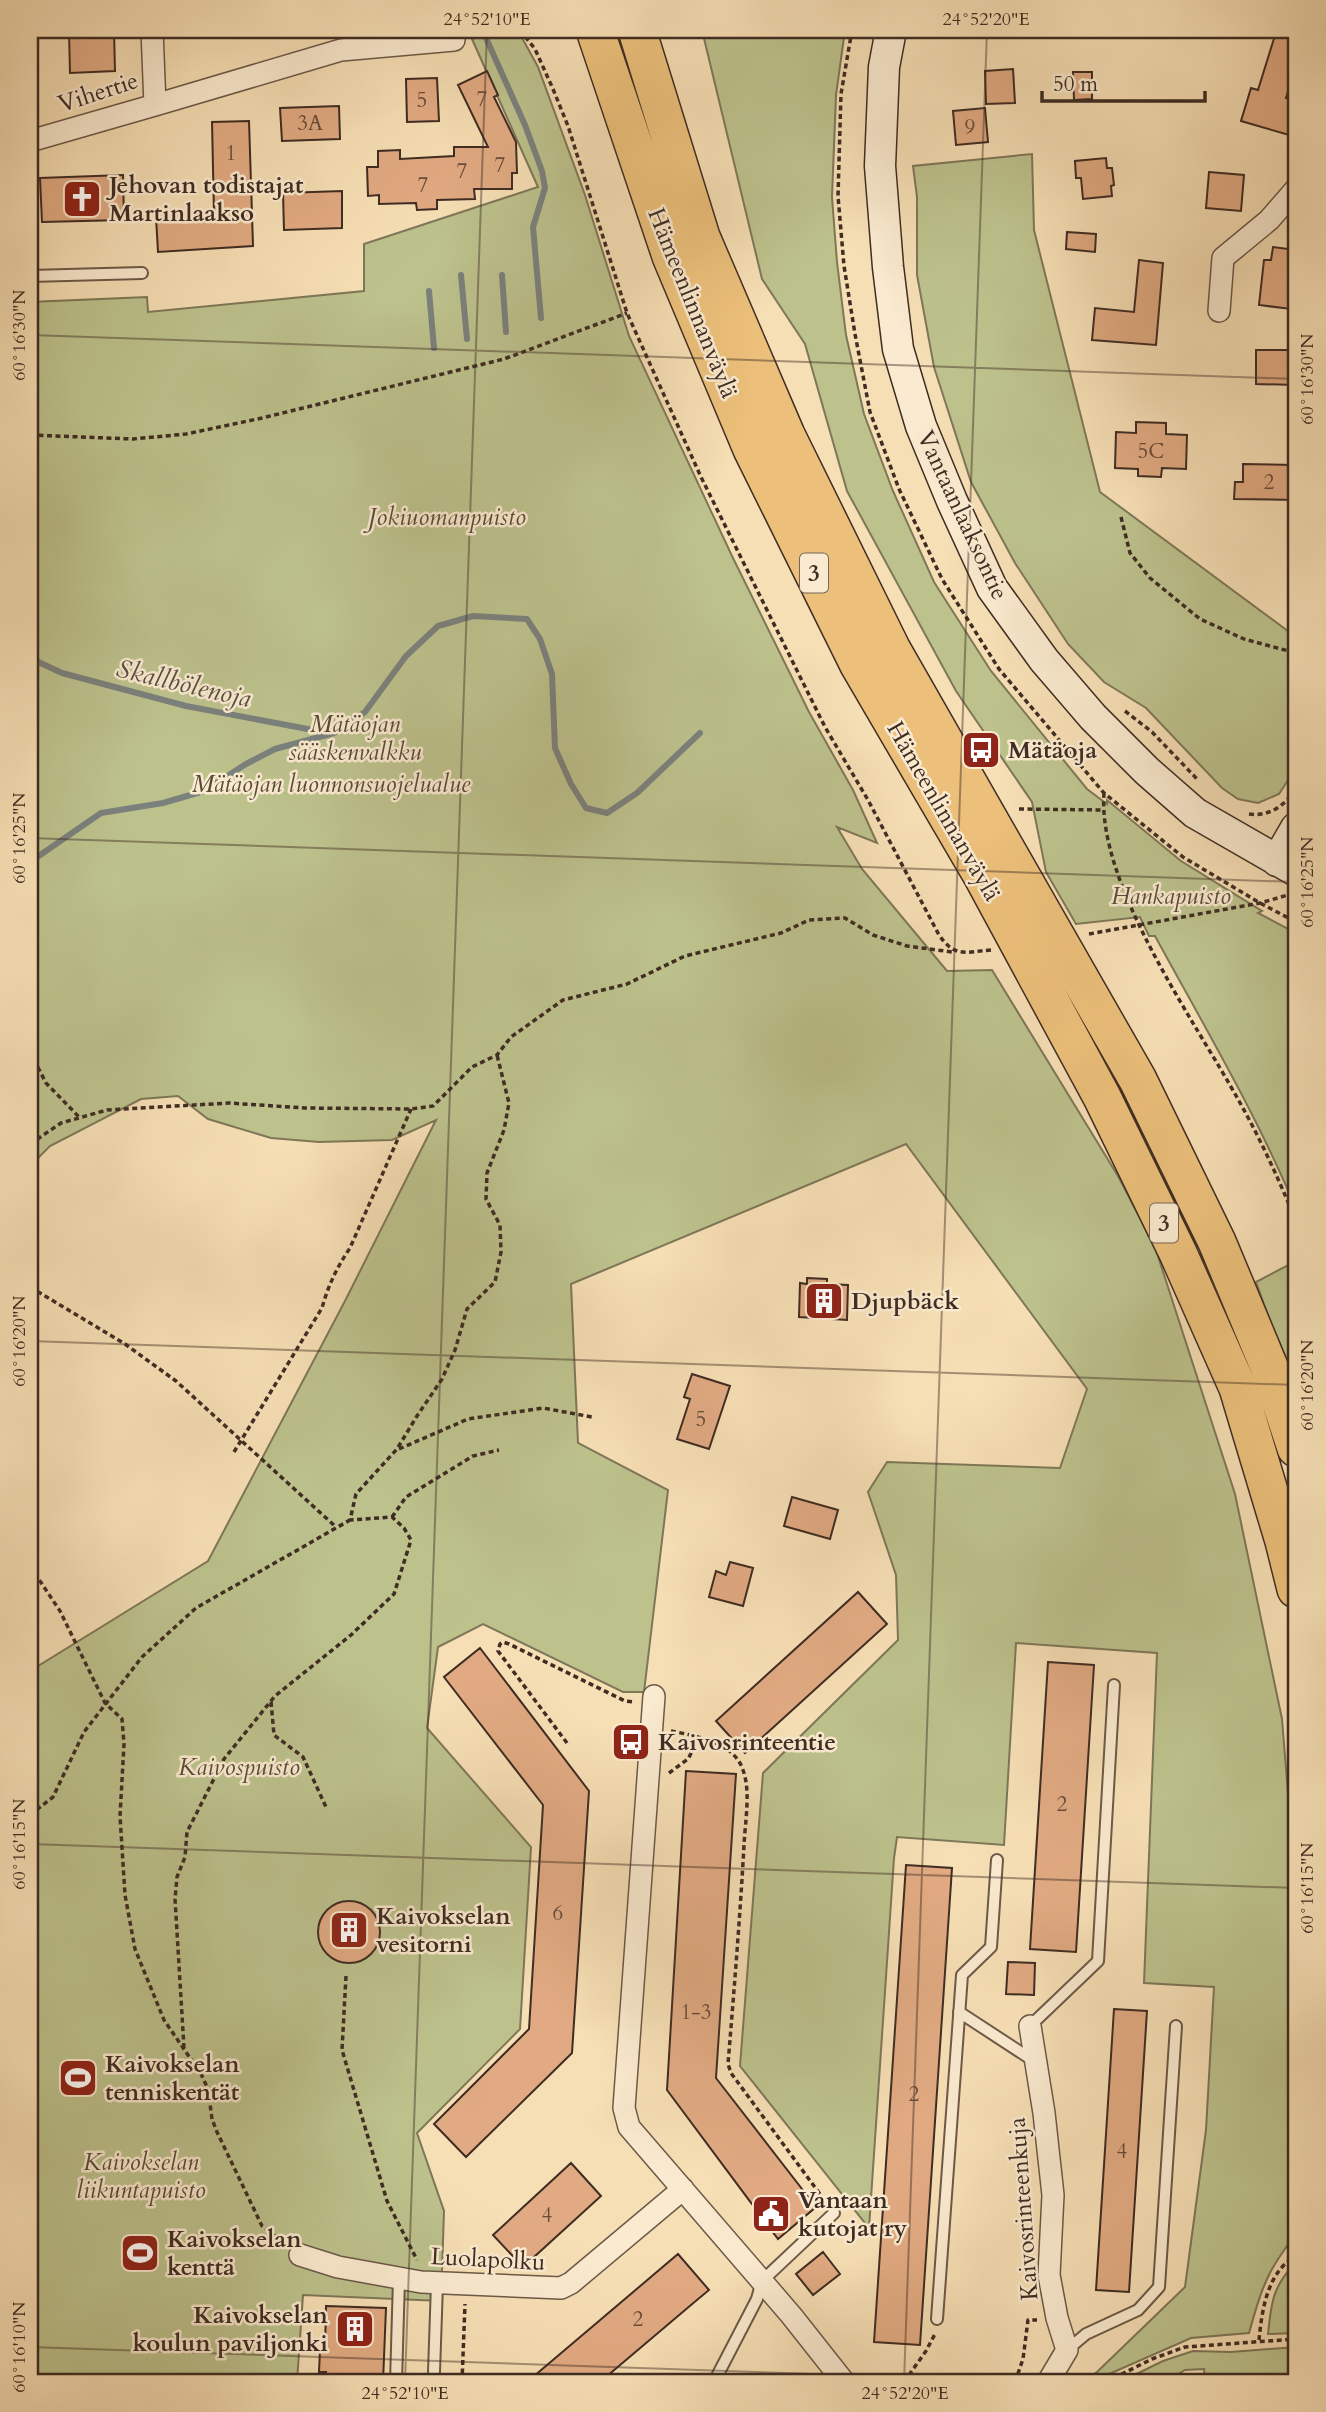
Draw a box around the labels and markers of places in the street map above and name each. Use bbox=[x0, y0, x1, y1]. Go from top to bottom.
place label: Jehovan todistajat Martinlaakso bbox=[106, 169, 304, 230]
church icon: Jehovan todistajat Martinlaakso bbox=[61, 178, 103, 220]
bus stop icon: Mätäoja bbox=[960, 729, 1002, 771]
place label: Mätäoja bbox=[1008, 734, 1097, 767]
building icon: Djupbäck bbox=[803, 1280, 845, 1322]
place label: Djupbäck bbox=[851, 1285, 959, 1318]
bus stop icon: Kaivosrinteentie bbox=[610, 1721, 652, 1763]
place label: Kaivosrinteentie bbox=[658, 1726, 836, 1759]
place label: Kaivokselan vesitorni bbox=[376, 1900, 511, 1961]
building icon: Kaivokselan vesitorni bbox=[328, 1909, 370, 1951]
place label: Kaivokselan tenniskentät bbox=[105, 2048, 240, 2109]
sports icon: Kaivokselan tenniskentät bbox=[57, 2057, 99, 2099]
place label: Vantaan kutojat ry bbox=[798, 2184, 908, 2245]
public building icon: Vantaan kutojat ry bbox=[750, 2193, 792, 2235]
place label: Kaivokselan kenttä bbox=[167, 2223, 302, 2284]
sports icon: Kaivokselan kenttä bbox=[119, 2232, 161, 2274]
place label: Kaivokselan koulun paviljonki bbox=[133, 2299, 329, 2360]
building icon: Kaivokselan koulun paviljonki bbox=[334, 2308, 376, 2350]

